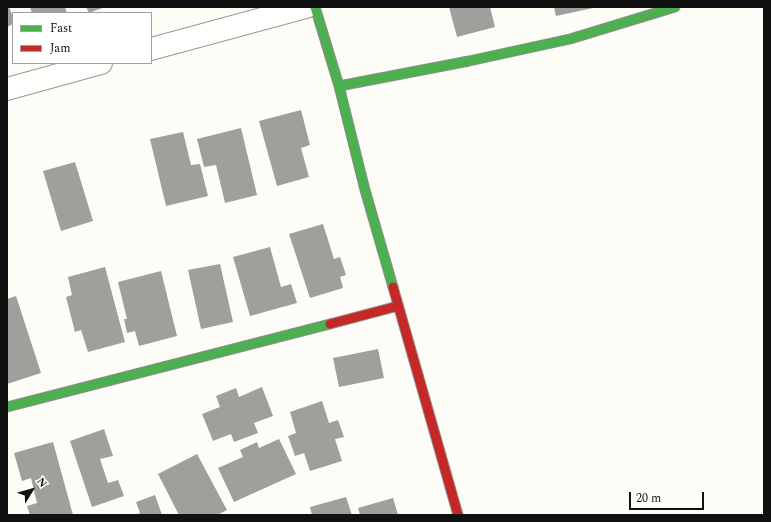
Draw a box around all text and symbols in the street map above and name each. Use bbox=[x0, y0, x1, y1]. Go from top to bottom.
legend bbox=[12, 12, 152, 64]
text: Fast bbox=[50, 19, 72, 38]
text: Jam bbox=[50, 39, 71, 58]
north arrow bbox=[12, 470, 52, 510]
text: N bbox=[32, 474, 51, 491]
scale bar bbox=[631, 484, 706, 510]
text: 20 m bbox=[636, 489, 661, 508]

